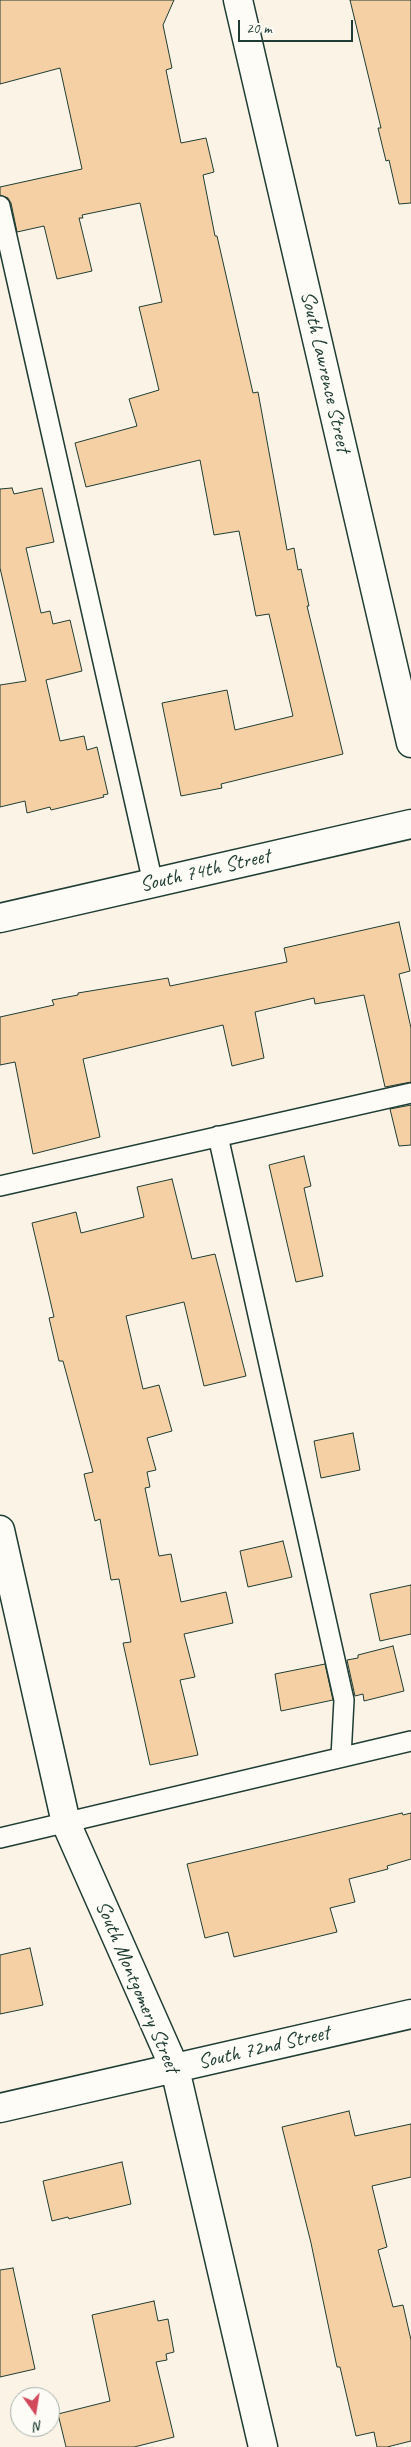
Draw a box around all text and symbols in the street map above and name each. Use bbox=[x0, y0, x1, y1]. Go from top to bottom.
scale bar bbox=[241, 10, 356, 42]
text: 20 m bbox=[246, 19, 272, 38]
street label: South Lawrence Street bbox=[294, 289, 356, 455]
street label: South 74th Street bbox=[137, 844, 273, 898]
street label: South Montgomery Street bbox=[89, 1897, 185, 2077]
street label: South 72nd Street bbox=[196, 2021, 332, 2075]
north arrow bbox=[10, 2387, 60, 2437]
text: N bbox=[32, 2417, 44, 2435]

